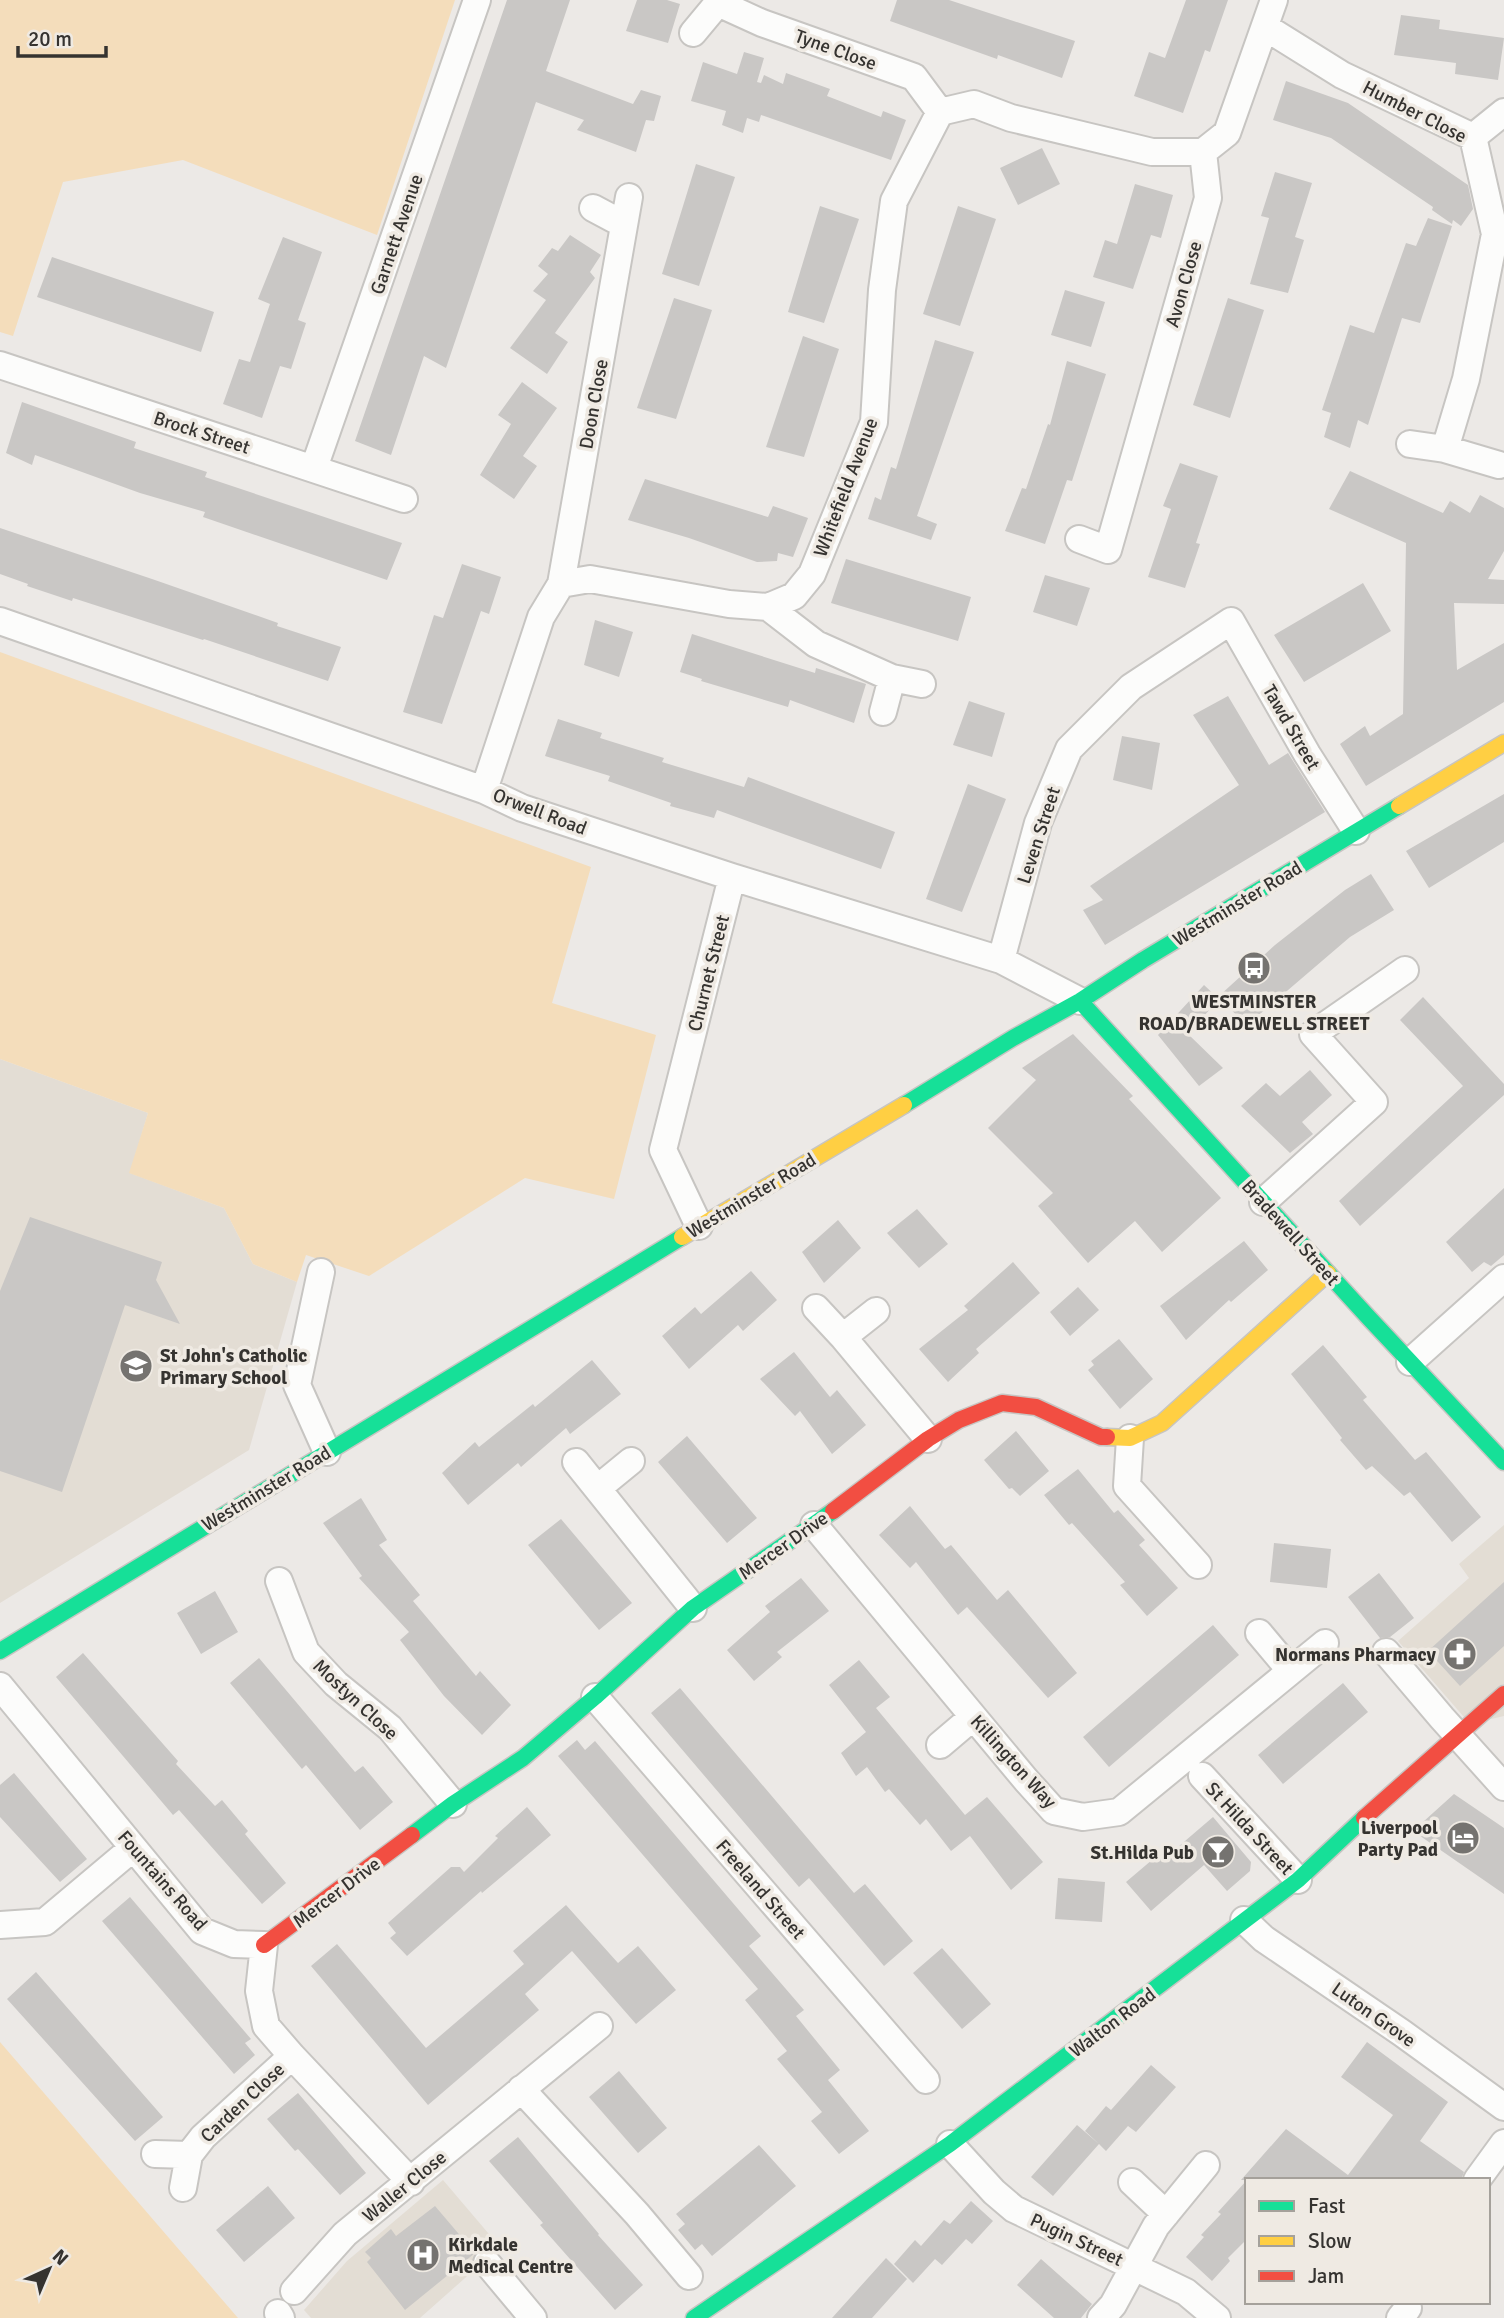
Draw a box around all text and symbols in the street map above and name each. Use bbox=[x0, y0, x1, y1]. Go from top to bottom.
scale bar bbox=[18, 14, 105, 58]
street label: Tyne Close bbox=[791, 24, 880, 76]
text: 20 m bbox=[28, 26, 72, 52]
street label: Humber Close bbox=[1358, 75, 1471, 148]
street label: Garnett Avenue bbox=[365, 171, 429, 298]
street label: Avon Close bbox=[1160, 238, 1208, 330]
street label: Doon Close bbox=[574, 357, 614, 451]
street label: Brock Street bbox=[150, 406, 253, 460]
street label: Whitefield Avenue bbox=[808, 414, 884, 560]
street label: Tawd Street bbox=[1257, 680, 1325, 775]
street label: Orwell Road bbox=[489, 783, 590, 841]
street label: Leven Street bbox=[1012, 783, 1066, 887]
street label: Westminster Road bbox=[1168, 856, 1307, 952]
street label: Churnet Street bbox=[683, 912, 735, 1034]
bus stop icon: WESTMINSTER ROAD/BRADEWELL STREET bbox=[1235, 949, 1273, 987]
place label: WESTMINSTER ROAD/BRADEWELL STREET bbox=[1139, 990, 1370, 1036]
street label: Westminster Road bbox=[682, 1148, 821, 1244]
street label: Bradewell Street bbox=[1236, 1175, 1344, 1291]
place label: St John's Catholic Primary School bbox=[160, 1344, 307, 1390]
school or university icon: St John's Catholic Primary School bbox=[117, 1347, 155, 1385]
street label: Westminster Road bbox=[197, 1441, 336, 1537]
street label: Mercer Drive bbox=[734, 1506, 833, 1585]
pharmacy icon: Normans Pharmacy bbox=[1441, 1635, 1479, 1673]
place label: Normans Pharmacy bbox=[1275, 1643, 1437, 1667]
street label: Mostyn Close bbox=[308, 1654, 403, 1745]
street label: Killington Way bbox=[965, 1710, 1062, 1813]
street label: St Hilda Street bbox=[1200, 1777, 1299, 1880]
place label: Liverpool Party Pad bbox=[1358, 1816, 1438, 1862]
hotel icon: Liverpool Party Pad bbox=[1444, 1819, 1482, 1857]
street label: Fountains Road bbox=[112, 1826, 212, 1936]
bar icon: St.Hilda Pub bbox=[1199, 1833, 1237, 1871]
street label: Freeland Street bbox=[710, 1835, 810, 1945]
place label: St.Hilda Pub bbox=[1091, 1841, 1194, 1865]
street label: Mercer Drive bbox=[288, 1852, 385, 1934]
street label: Luton Grove bbox=[1327, 1977, 1420, 2053]
street label: Walton Road bbox=[1065, 1983, 1161, 2063]
street label: Carden Close bbox=[196, 2058, 290, 2148]
street label: Waller Close bbox=[358, 2146, 451, 2228]
legend bbox=[1245, 2178, 1490, 2304]
text: Fast bbox=[1308, 2193, 1345, 2219]
street label: Pugin Street bbox=[1026, 2208, 1127, 2272]
text: Slow bbox=[1308, 2228, 1352, 2254]
place label: Kirkdale Medical Centre bbox=[448, 2233, 573, 2279]
north arrow bbox=[14, 2234, 84, 2304]
hospital icon: Kirkdale Medical Centre bbox=[404, 2236, 442, 2274]
text: N bbox=[47, 2244, 73, 2271]
text: Jam bbox=[1308, 2263, 1344, 2289]

